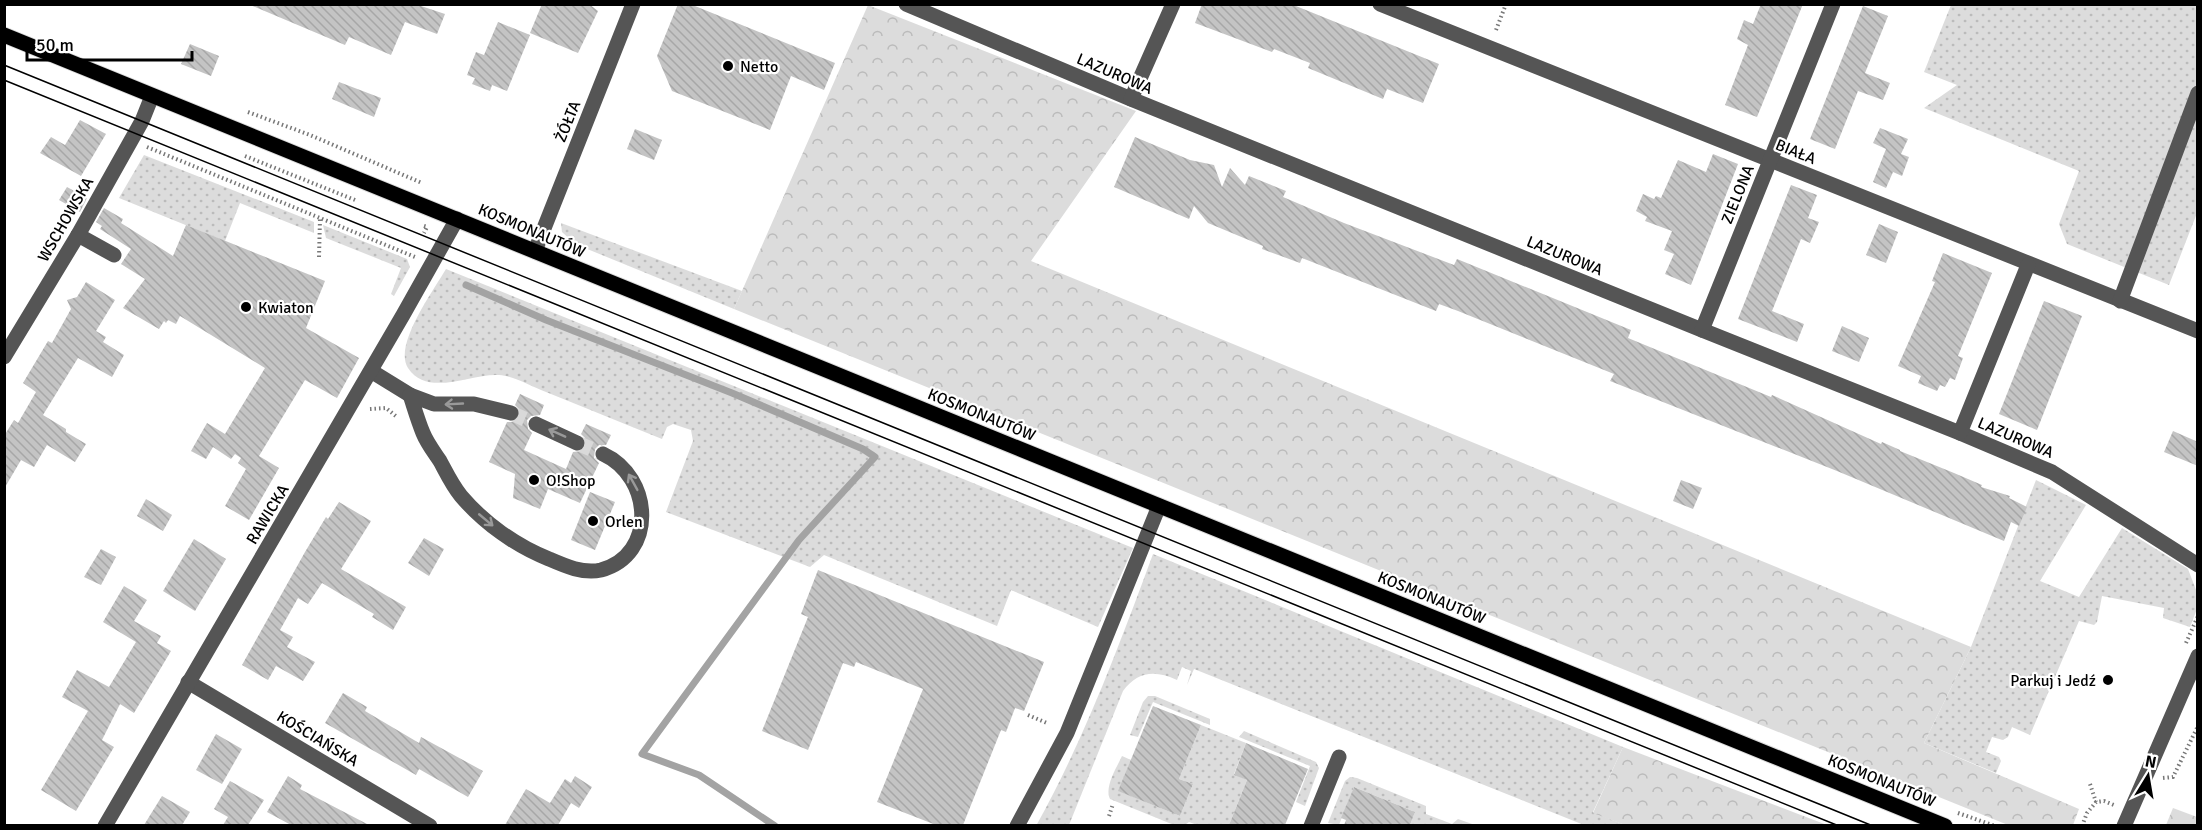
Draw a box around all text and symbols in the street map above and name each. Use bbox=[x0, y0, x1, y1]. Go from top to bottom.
scale bar bbox=[27, 24, 192, 62]
text: 50 m bbox=[36, 34, 74, 56]
street label: LAZUROWA bbox=[1074, 49, 1156, 99]
place label: Netto bbox=[740, 57, 778, 77]
marker: Netto bbox=[721, 59, 735, 73]
street label: ŻÓŁTA bbox=[551, 98, 585, 145]
street label: BIAŁA bbox=[1772, 135, 1819, 169]
street label: ZIELONA bbox=[1717, 162, 1759, 227]
street label: WSCHOWSKA bbox=[34, 173, 98, 266]
street label: KOSMONAUTÓW bbox=[475, 199, 589, 263]
street label: LAZUROWA bbox=[1524, 232, 1606, 280]
place label: Kwiaton bbox=[258, 298, 314, 318]
marker: Kwiaton bbox=[239, 300, 253, 314]
street label: KOSMONAUTÓW bbox=[925, 384, 1039, 446]
one-way arrow bbox=[445, 399, 465, 410]
street label: LAZUROWA bbox=[1975, 413, 2057, 463]
one-way arrow bbox=[548, 427, 566, 439]
place label: O!Shop bbox=[546, 471, 596, 491]
marker: O!Shop bbox=[527, 473, 541, 487]
one-way arrow bbox=[627, 474, 639, 491]
street label: RAWICKA bbox=[242, 481, 294, 548]
place label: Orlen bbox=[605, 512, 643, 532]
one-way arrow bbox=[478, 513, 494, 526]
marker: Orlen bbox=[586, 514, 600, 528]
street label: KOSMONAUTÓW bbox=[1375, 567, 1489, 629]
place label: Parkuj i Jedź bbox=[2010, 671, 2096, 691]
marker: Parkuj i Jedź bbox=[2101, 673, 2115, 687]
street label: KOŚCIAŃSKA bbox=[273, 707, 362, 771]
north arrow bbox=[2118, 746, 2178, 806]
street label: KOSMONAUTÓW bbox=[1825, 750, 1939, 812]
text: N bbox=[2143, 751, 2158, 773]

